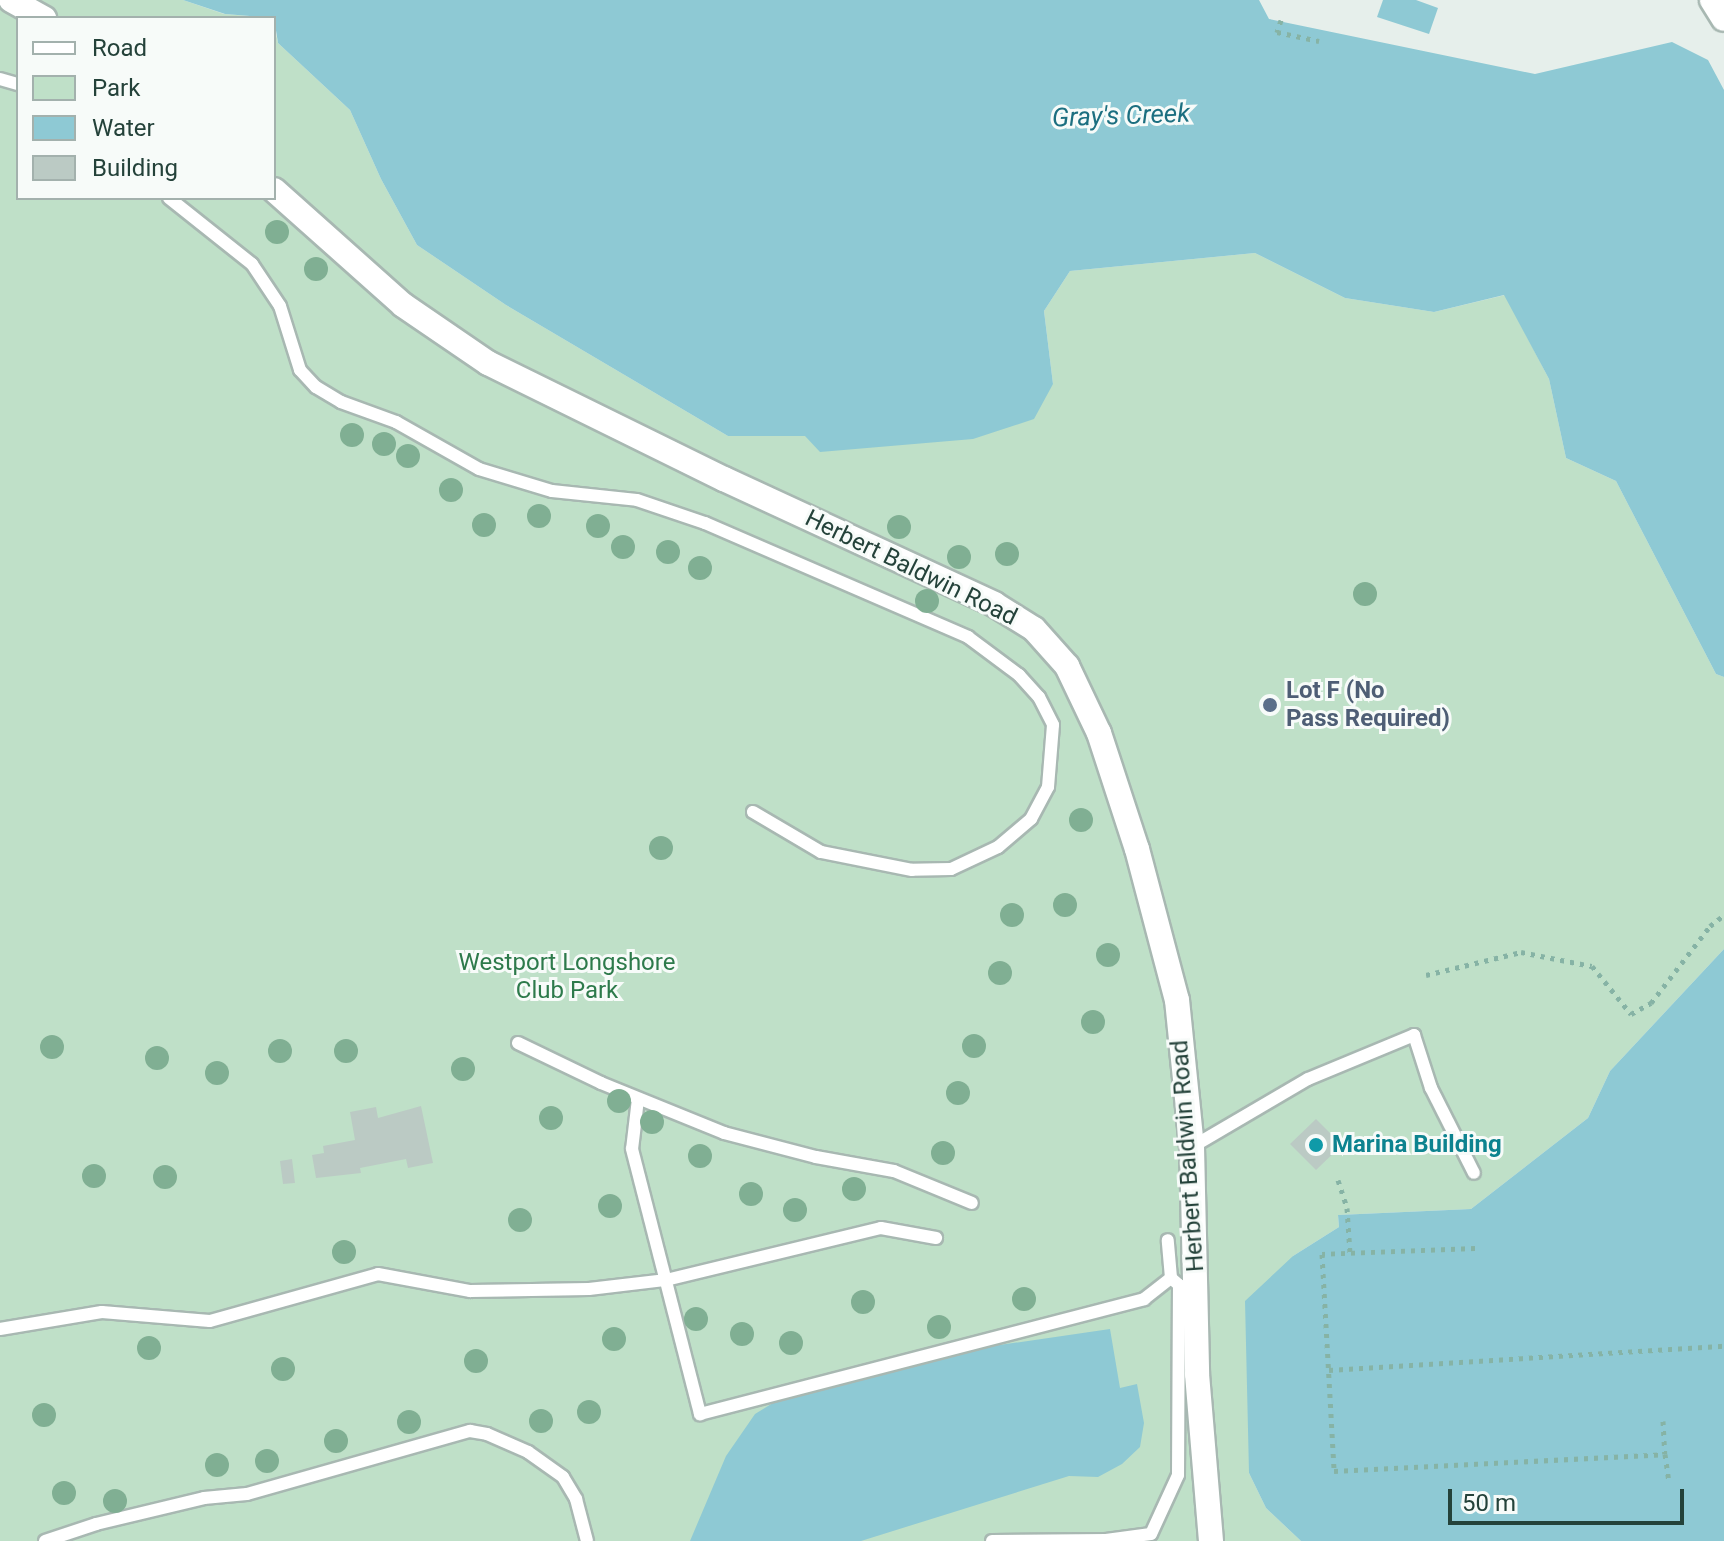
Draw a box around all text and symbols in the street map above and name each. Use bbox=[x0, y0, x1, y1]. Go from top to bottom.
legend bbox=[16, 16, 276, 200]
text: Road bbox=[92, 34, 147, 62]
text: Park bbox=[92, 74, 140, 102]
water label: Gray's Creek bbox=[1052, 98, 1190, 134]
text: Water bbox=[92, 114, 155, 142]
text: Building bbox=[92, 154, 178, 182]
street label: Herbert Baldwin Road bbox=[800, 504, 1022, 632]
place label: Lot F (No Pass Required) bbox=[1286, 677, 1450, 733]
marker: Lot F (No Pass Required) bbox=[1261, 696, 1279, 714]
park label: Westport Longshore Club Park bbox=[459, 949, 675, 1005]
street label: Herbert Baldwin Road bbox=[1166, 1039, 1210, 1273]
place label: Marina Building bbox=[1332, 1131, 1502, 1159]
marker: Marina Building bbox=[1307, 1136, 1325, 1154]
scale bar bbox=[1452, 1473, 1688, 1523]
text: 50 m bbox=[1462, 1489, 1516, 1517]

